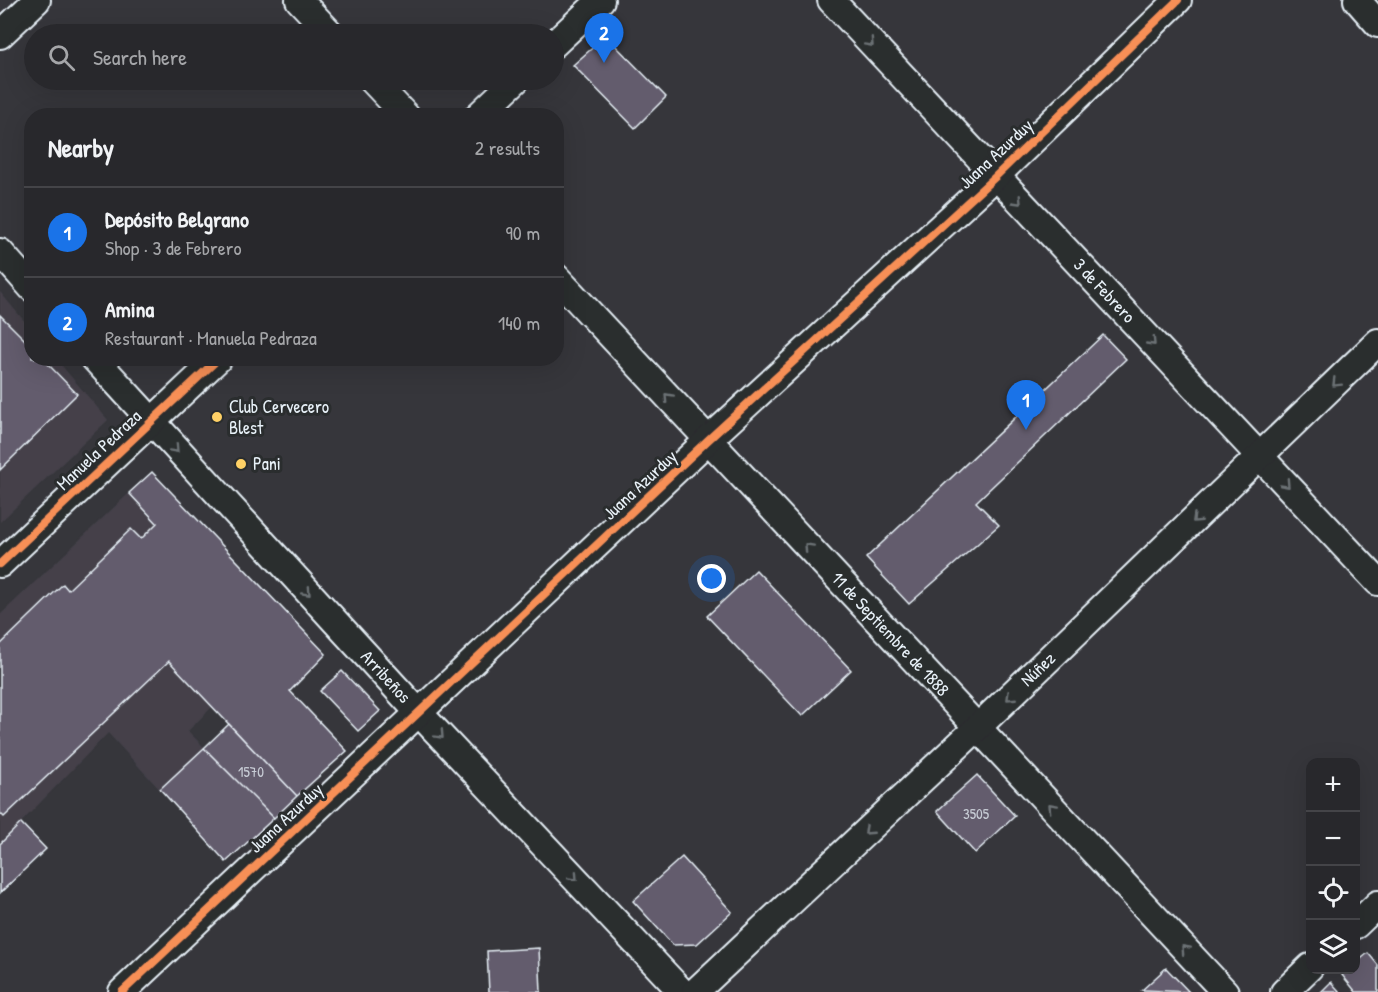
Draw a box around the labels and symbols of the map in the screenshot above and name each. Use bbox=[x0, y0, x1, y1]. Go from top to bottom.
pin: 2 bbox=[584, 14, 624, 63]
one-way arrow bbox=[863, 36, 874, 47]
street label: Juana Azurduy bbox=[953, 113, 1038, 194]
one-way arrow bbox=[1010, 194, 1021, 205]
street label: 3 de Febrero bbox=[1068, 253, 1141, 328]
one-way arrow bbox=[1145, 336, 1156, 346]
one-way arrow bbox=[1333, 376, 1344, 387]
pin: 1 bbox=[1006, 380, 1046, 430]
place label: Club Cervecero Blest bbox=[229, 394, 329, 440]
one-way arrow bbox=[664, 394, 675, 404]
street label: Manuela Pedraza bbox=[51, 404, 147, 496]
marker: Club Cervecero Blest bbox=[210, 410, 224, 424]
one-way arrow bbox=[167, 442, 178, 453]
street label: Juana Azurduy bbox=[597, 444, 682, 525]
place label: Pani bbox=[253, 451, 281, 476]
marker: Pani bbox=[234, 457, 248, 471]
one-way arrow bbox=[1279, 477, 1290, 487]
one-way arrow bbox=[1193, 512, 1203, 523]
one-way arrow bbox=[804, 543, 815, 554]
your location bbox=[697, 564, 726, 593]
street label: 11 de Septiembre de 1888 bbox=[826, 566, 955, 702]
one-way arrow bbox=[300, 585, 311, 596]
street label: Arribeños bbox=[355, 644, 417, 708]
street label: Núñez bbox=[1015, 646, 1061, 692]
one-way arrow bbox=[1006, 690, 1016, 701]
one-way arrow bbox=[432, 728, 443, 739]
house number: 1570 bbox=[238, 761, 264, 782]
street label: Juana Azurduy bbox=[243, 777, 328, 858]
house number: 3505 bbox=[963, 803, 990, 824]
one-way arrow bbox=[1048, 803, 1059, 814]
one-way arrow bbox=[864, 823, 875, 834]
one-way arrow bbox=[566, 869, 577, 880]
one-way arrow bbox=[1181, 946, 1192, 957]

